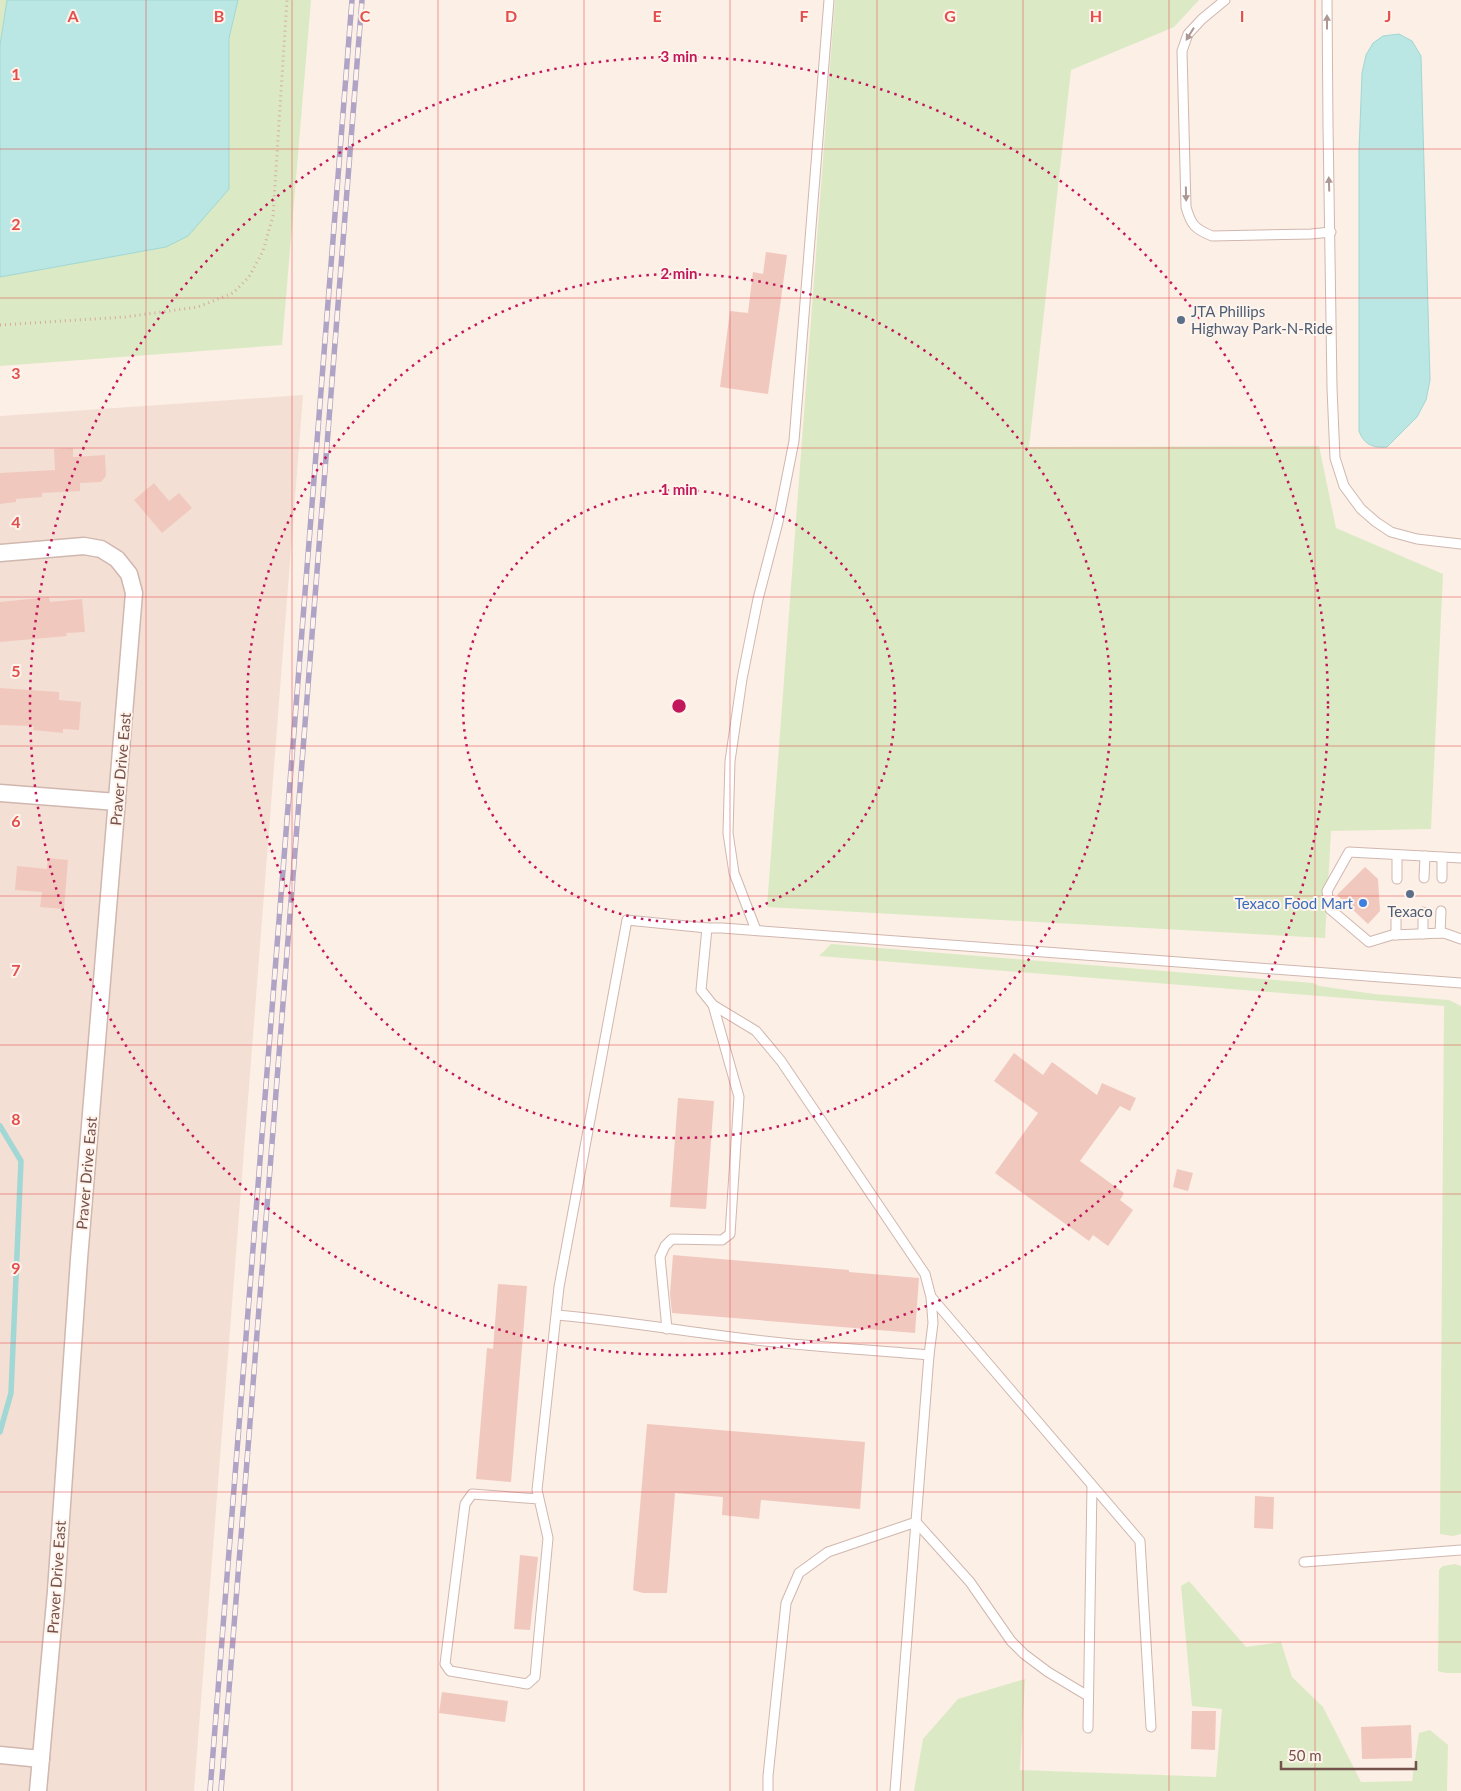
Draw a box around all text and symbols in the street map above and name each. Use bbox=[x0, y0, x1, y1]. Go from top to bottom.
text: A bbox=[66, 6, 79, 25]
text: B bbox=[214, 6, 224, 25]
text: C bbox=[360, 6, 371, 25]
text: D bbox=[505, 6, 517, 25]
text: E bbox=[652, 6, 662, 25]
text: F bbox=[799, 6, 809, 25]
text: G bbox=[944, 6, 956, 25]
text: H bbox=[1090, 6, 1102, 25]
text: I bbox=[1240, 6, 1244, 25]
text: J bbox=[1385, 6, 1391, 25]
one-way arrow bbox=[1323, 13, 1331, 29]
one-way arrow bbox=[1186, 27, 1195, 40]
text: 3 min bbox=[660, 47, 698, 65]
text: 1 bbox=[11, 64, 21, 83]
one-way arrow bbox=[1325, 175, 1333, 191]
one-way arrow bbox=[1182, 186, 1190, 202]
text: 2 bbox=[11, 214, 21, 233]
text: 2 min bbox=[660, 264, 698, 282]
place label: JTA Phillips Highway Park-N-Ride bbox=[1191, 302, 1333, 337]
marker: JTA Phillips Highway Park-N-Ride bbox=[1175, 314, 1187, 326]
text: 3 bbox=[11, 363, 21, 382]
text: 1 min bbox=[660, 480, 698, 498]
text: 4 bbox=[11, 512, 21, 531]
text: 5 bbox=[11, 661, 21, 680]
centre of rings bbox=[670, 697, 688, 715]
street label: Praver Drive East bbox=[106, 711, 134, 826]
text: 6 bbox=[11, 811, 21, 830]
marker: Texaco bbox=[1404, 888, 1416, 900]
place label: Texaco Food Mart bbox=[1235, 894, 1354, 912]
marker: Texaco Food Mart bbox=[1357, 897, 1369, 909]
place label: Texaco bbox=[1387, 902, 1433, 920]
text: 7 bbox=[11, 960, 21, 979]
text: 8 bbox=[11, 1109, 21, 1128]
street label: Praver Drive East bbox=[72, 1115, 100, 1230]
text: 9 bbox=[11, 1258, 21, 1277]
street label: Praver Drive East bbox=[43, 1519, 69, 1634]
scale bar bbox=[1281, 1738, 1416, 1770]
text: 50 m bbox=[1288, 1746, 1322, 1764]

